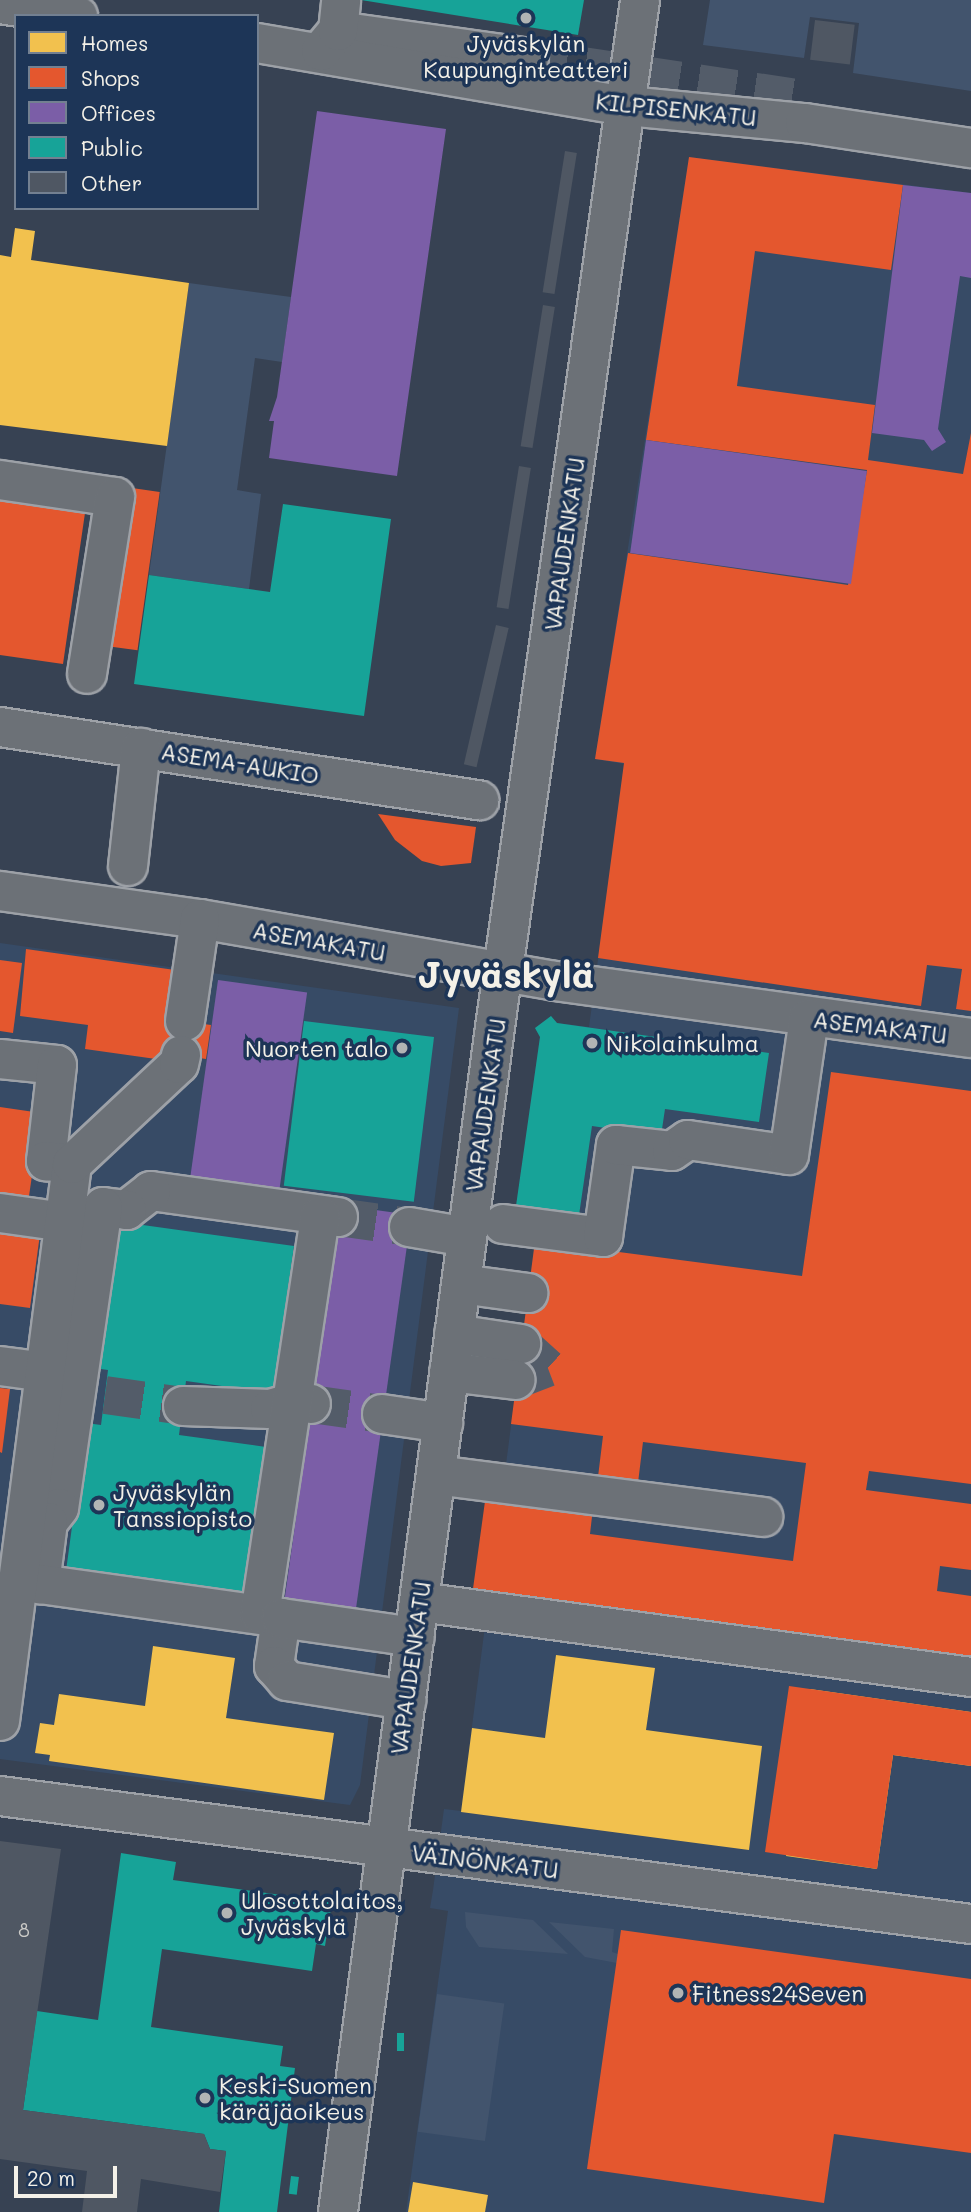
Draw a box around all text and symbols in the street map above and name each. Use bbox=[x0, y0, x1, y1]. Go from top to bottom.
marker: Jyväskylän Kaupunginteatteri bbox=[518, 10, 534, 26]
legend bbox=[14, 14, 259, 210]
text: Homes bbox=[81, 29, 148, 56]
place label: Jyväskylän Kaupunginteatteri bbox=[423, 29, 629, 83]
text: Shops bbox=[81, 64, 140, 91]
street label: KILPISENKATU bbox=[594, 87, 758, 131]
text: Offices bbox=[81, 99, 156, 126]
text: Public bbox=[81, 134, 143, 161]
text: Other bbox=[81, 169, 142, 196]
street label: VAPAUDENKATU bbox=[538, 456, 590, 632]
street label: ASEMA-AUKIO bbox=[159, 737, 321, 789]
street label: ASEMAKATU bbox=[250, 916, 388, 966]
district label: Jyväskylä bbox=[417, 951, 595, 995]
street label: ASEMAKATU bbox=[812, 1005, 948, 1049]
street label: VAPAUDENKATU bbox=[459, 1017, 511, 1193]
place label: Nikolainkulma bbox=[606, 1029, 759, 1057]
place label: Nuorten talo bbox=[245, 1034, 388, 1062]
marker: Nikolainkulma bbox=[584, 1035, 600, 1051]
marker: Nuorten talo bbox=[394, 1040, 410, 1056]
place label: Jyväskylän Tanssiopisto bbox=[113, 1478, 252, 1532]
marker: Jyväskylän Tanssiopisto bbox=[91, 1497, 107, 1513]
street label: VAPAUDENKATU bbox=[384, 1580, 436, 1756]
street label: VÄINÖNKATU bbox=[410, 1838, 560, 1884]
place label: Ulosottolaitos, Jyväskylä bbox=[241, 1886, 403, 1940]
marker: Ulosottolaitos, Jyväskylä bbox=[219, 1905, 235, 1921]
house number: 8 bbox=[18, 1919, 30, 1941]
place label: Fitness24Seven bbox=[692, 1979, 864, 2007]
marker: Fitness24Seven bbox=[670, 1985, 686, 2001]
place label: Keski-Suomen käräjäoikeus bbox=[219, 2071, 372, 2125]
marker: Keski-Suomen käräjäoikeus bbox=[197, 2090, 213, 2106]
scale bar bbox=[18, 2152, 121, 2196]
text: 20 m bbox=[27, 2164, 75, 2191]

